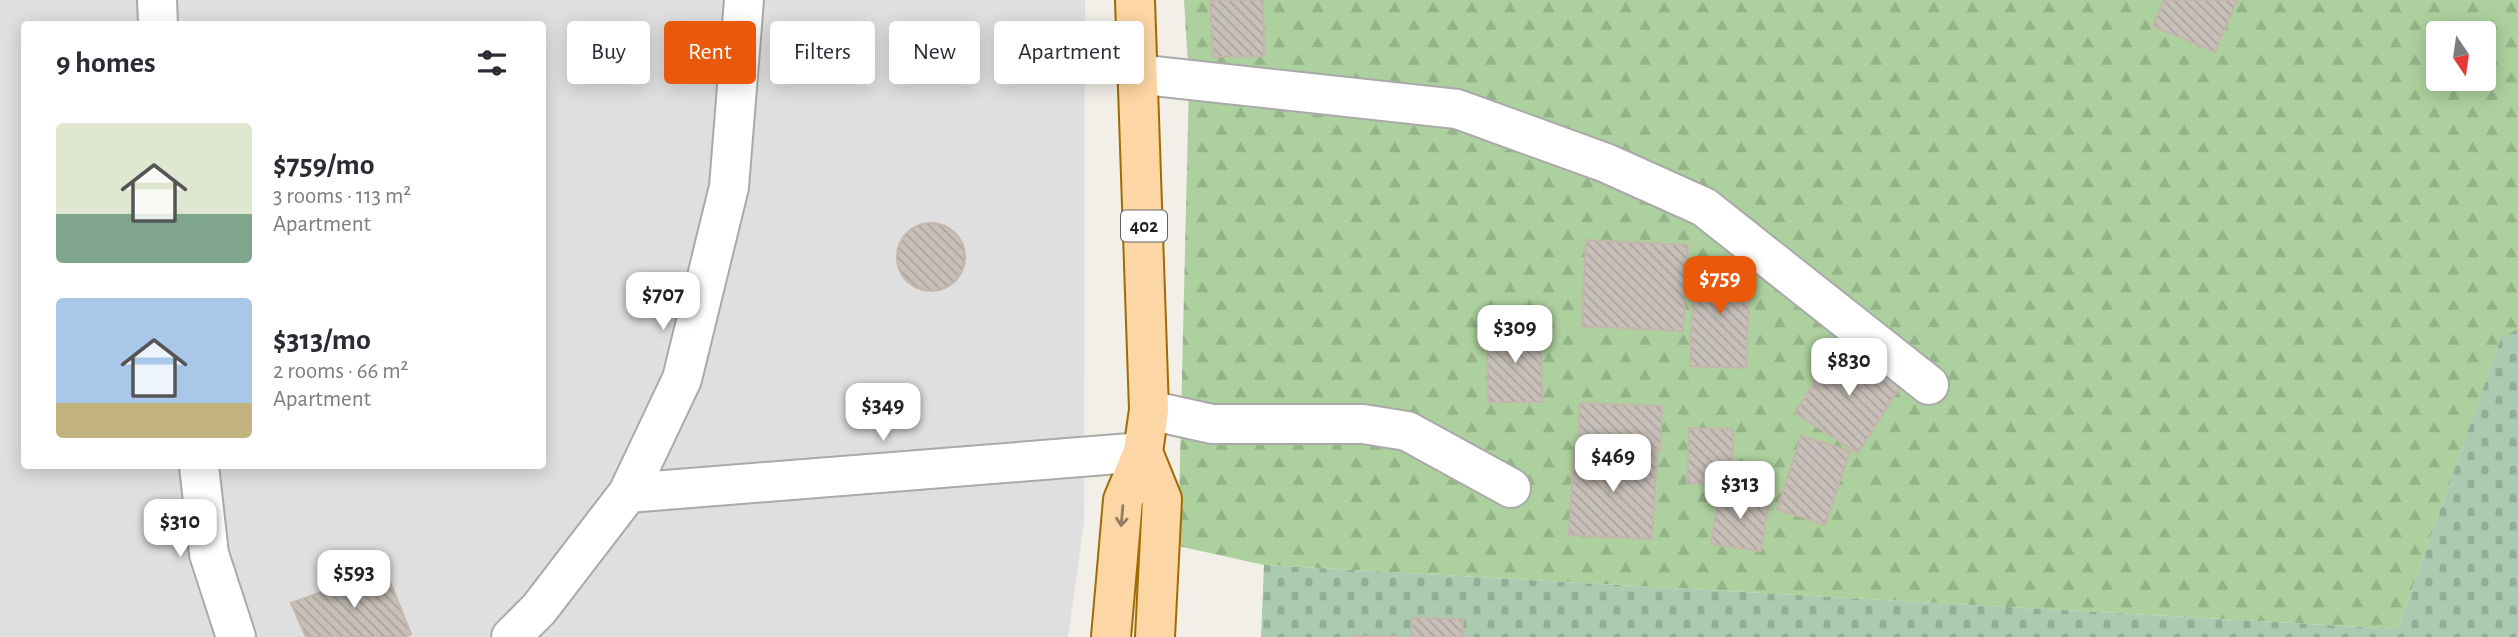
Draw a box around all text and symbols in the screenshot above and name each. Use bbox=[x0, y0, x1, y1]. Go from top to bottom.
chip: Buy bbox=[567, 21, 650, 84]
chip: Rent bbox=[664, 21, 756, 84]
chip: Filters bbox=[770, 21, 875, 84]
chip: New bbox=[889, 21, 980, 84]
chip: Apartment bbox=[994, 21, 1144, 84]
north arrow bbox=[2426, 21, 2496, 91]
map controls bbox=[2426, 21, 2496, 91]
icon: filters bbox=[473, 44, 511, 82]
text: 9 homes bbox=[56, 48, 156, 78]
text: $759/mo bbox=[273, 150, 374, 180]
icon: home bbox=[112, 151, 196, 235]
text: 3 rooms · 113 m² bbox=[273, 185, 411, 208]
road number: 402 bbox=[1121, 210, 1167, 242]
text: Apartment bbox=[273, 213, 371, 236]
pin: $759 bbox=[1679, 256, 1761, 316]
text: $759 bbox=[1699, 267, 1741, 290]
pin: $707 bbox=[622, 272, 704, 332]
text: $707 bbox=[642, 283, 684, 306]
pin: $309 bbox=[1474, 306, 1556, 365]
text: $309 bbox=[1493, 316, 1537, 339]
text: $313/mo bbox=[273, 325, 371, 355]
icon: home bbox=[112, 326, 196, 410]
pin: $830 bbox=[1808, 338, 1890, 398]
text: $830 bbox=[1827, 349, 1871, 372]
text: 2 rooms · 66 m² bbox=[273, 360, 409, 383]
pin: $349 bbox=[842, 384, 924, 443]
text: Apartment bbox=[273, 388, 371, 411]
text: $349 bbox=[862, 394, 904, 417]
pin: $469 bbox=[1572, 434, 1654, 494]
text: $469 bbox=[1591, 445, 1635, 468]
pin: $313 bbox=[1699, 462, 1781, 521]
text: $313 bbox=[1721, 472, 1759, 495]
pin: $310 bbox=[139, 500, 221, 559]
one-way arrow bbox=[1115, 504, 1128, 527]
text: $310 bbox=[160, 510, 200, 533]
pin: $593 bbox=[313, 550, 395, 610]
text: $593 bbox=[333, 561, 375, 584]

